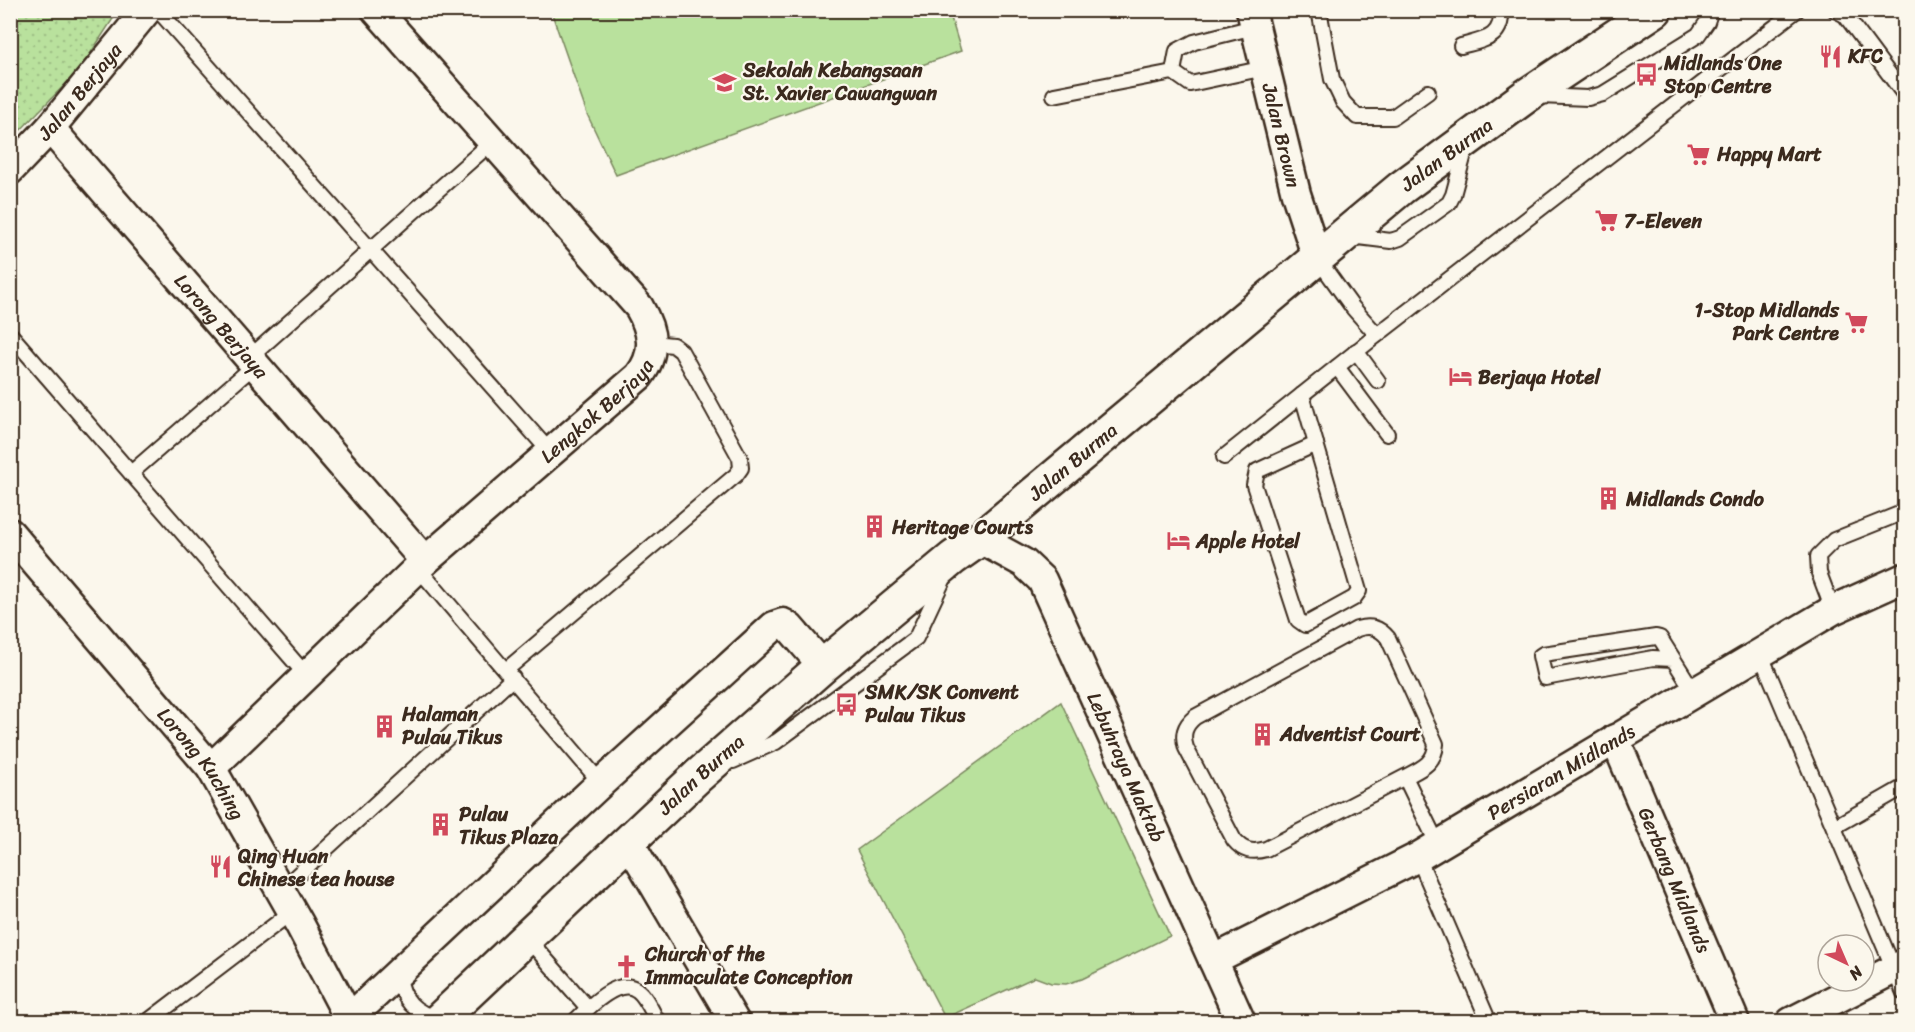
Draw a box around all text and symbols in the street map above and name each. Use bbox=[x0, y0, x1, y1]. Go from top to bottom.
street label: Jalan Berjaya bbox=[28, 34, 132, 150]
place label: KFC bbox=[1847, 39, 1883, 74]
restaurant icon: KFC bbox=[1817, 43, 1843, 69]
place label: Midlands One Stop Centre bbox=[1663, 46, 1783, 104]
place label: Sekolah Kebangsaan St. Xavier Cawangwan bbox=[742, 53, 937, 111]
bus stop icon: Midlands One Stop Centre bbox=[1633, 61, 1659, 87]
school or university icon: Sekolah Kebangsaan St. Xavier Cawangwan bbox=[712, 69, 738, 95]
street label: Jalan Brown bbox=[1251, 78, 1311, 192]
street label: Jalan Burma bbox=[1392, 109, 1501, 202]
place label: Happy Mart bbox=[1716, 137, 1822, 172]
supermarket icon: Happy Mart bbox=[1686, 141, 1712, 167]
place label: 7-Eleven bbox=[1624, 204, 1702, 239]
supermarket icon: 7-Eleven bbox=[1593, 208, 1619, 234]
street label: Lorong Berjaya bbox=[165, 265, 278, 388]
place label: 1-Stop Midlands Park Centre bbox=[1695, 293, 1840, 351]
supermarket icon: 1-Stop Midlands Park Centre bbox=[1844, 309, 1870, 335]
street label: Lengkok Berjaya bbox=[532, 353, 664, 472]
place label: Berjaya Hotel bbox=[1478, 360, 1601, 395]
hotel icon: Berjaya Hotel bbox=[1447, 364, 1473, 390]
street label: Jalan Burma bbox=[1020, 414, 1126, 511]
place label: Midlands Condo bbox=[1625, 482, 1765, 517]
building icon: Midlands Condo bbox=[1595, 486, 1621, 512]
place label: Heritage Courts bbox=[891, 510, 1034, 545]
building icon: Heritage Courts bbox=[861, 514, 887, 540]
place label: Apple Hotel bbox=[1195, 524, 1301, 559]
hotel icon: Apple Hotel bbox=[1165, 528, 1191, 554]
place label: SMK/SK Convent Pulau Tikus bbox=[864, 675, 1019, 733]
street label: Lebuhraya Maktab bbox=[1077, 686, 1175, 848]
bus stop icon: SMK/SK Convent Pulau Tikus bbox=[834, 691, 860, 717]
place label: Halaman Pulau Tikus bbox=[401, 697, 503, 755]
street label: Lorong Kuching bbox=[148, 699, 254, 827]
building icon: Halaman Pulau Tikus bbox=[371, 713, 397, 739]
street label: Persiaran Midlands bbox=[1481, 714, 1643, 830]
place label: Adventist Court bbox=[1279, 717, 1421, 752]
building icon: Adventist Court bbox=[1249, 721, 1275, 747]
street label: Jalan Burma bbox=[649, 725, 753, 825]
place label: Pulau Tikus Plaza bbox=[459, 797, 558, 855]
street label: Gerbang Midlands bbox=[1628, 802, 1721, 959]
building icon: Pulau Tikus Plaza bbox=[428, 812, 454, 838]
place label: Qing Huan Chinese tea house bbox=[237, 839, 395, 897]
restaurant icon: Qing Huan Chinese tea house bbox=[207, 854, 233, 880]
north arrow bbox=[1816, 933, 1876, 993]
place label: Church of the Immaculate Conception bbox=[644, 937, 853, 995]
church icon: Church of the Immaculate Conception bbox=[614, 953, 640, 979]
text: N bbox=[1841, 958, 1871, 988]

